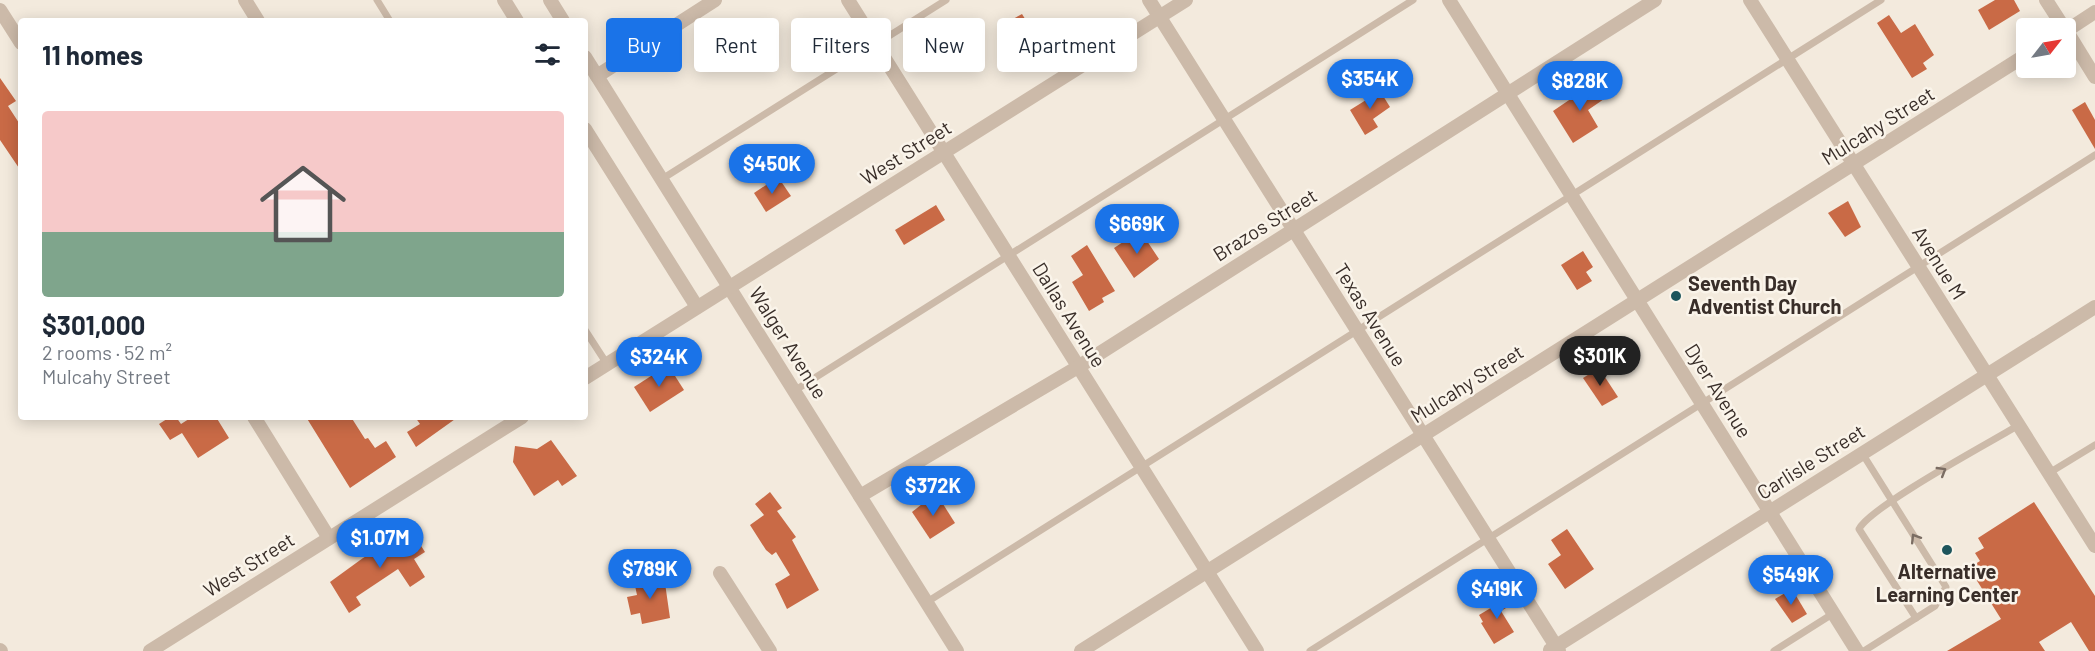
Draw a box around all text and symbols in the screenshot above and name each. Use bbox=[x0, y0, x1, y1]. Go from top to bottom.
chip: Buy bbox=[606, 18, 682, 72]
chip: Rent bbox=[694, 18, 779, 72]
chip: Filters bbox=[791, 18, 891, 72]
chip: New bbox=[903, 18, 985, 72]
chip: Apartment bbox=[997, 18, 1137, 72]
north arrow bbox=[2016, 18, 2076, 78]
map controls bbox=[2016, 18, 2076, 78]
icon: filters bbox=[531, 38, 564, 71]
text: 11 homes bbox=[42, 39, 143, 70]
pin: $354K bbox=[1328, 59, 1412, 110]
pin: $828K bbox=[1538, 61, 1622, 112]
text: $354K bbox=[1341, 66, 1399, 90]
text: $828K bbox=[1552, 68, 1608, 92]
street label: Mulcahy Street bbox=[1817, 81, 1938, 169]
street label: West Street bbox=[856, 115, 955, 189]
pin: $450K bbox=[730, 144, 814, 195]
icon: home bbox=[249, 150, 357, 258]
text: $450K bbox=[743, 151, 801, 175]
street label: Brazos Street bbox=[1208, 183, 1321, 266]
pin: $669K bbox=[1095, 204, 1179, 255]
text: $669K bbox=[1109, 211, 1165, 235]
street label: Avenue M bbox=[1908, 221, 1972, 304]
street label: Dallas Avenue bbox=[1028, 258, 1112, 371]
street label: Texas Avenue bbox=[1330, 258, 1412, 371]
place label: Seventh Day Adventist Church bbox=[1688, 271, 1841, 318]
street label: Walger Avenue bbox=[745, 282, 833, 403]
marker: Seventh Day Adventist Church bbox=[1669, 289, 1683, 303]
text: $301,000 bbox=[42, 309, 145, 340]
pin: $301K bbox=[1558, 336, 1642, 387]
pin: $324K bbox=[617, 337, 701, 388]
street label: Mulcahy Street bbox=[1406, 339, 1527, 427]
street label: Dyer Avenue bbox=[1680, 339, 1757, 442]
text: 2 rooms · 52 m² bbox=[42, 340, 172, 364]
text: $301K bbox=[1573, 343, 1627, 367]
text: $324K bbox=[630, 344, 688, 368]
text: Mulcahy Street bbox=[42, 364, 171, 388]
street label: Carlisle Street bbox=[1752, 418, 1869, 504]
pin: $372K bbox=[891, 466, 975, 517]
one-way arrow bbox=[1936, 467, 1946, 478]
text: $372K bbox=[905, 473, 961, 497]
pin: $1.07M bbox=[331, 518, 429, 569]
text: $1.07M bbox=[350, 525, 410, 549]
street label: West Street bbox=[199, 527, 298, 601]
one-way arrow bbox=[1911, 534, 1923, 544]
marker: Alternative Learning Center bbox=[1940, 543, 1954, 557]
pin: $789K bbox=[608, 549, 692, 600]
pin: $549K bbox=[1749, 555, 1833, 606]
text: $789K bbox=[622, 556, 678, 580]
place label: Alternative Learning Center bbox=[1876, 559, 2019, 606]
text: $549K bbox=[1762, 562, 1820, 586]
pin: $419K bbox=[1455, 569, 1539, 620]
text: $419K bbox=[1471, 576, 1523, 600]

